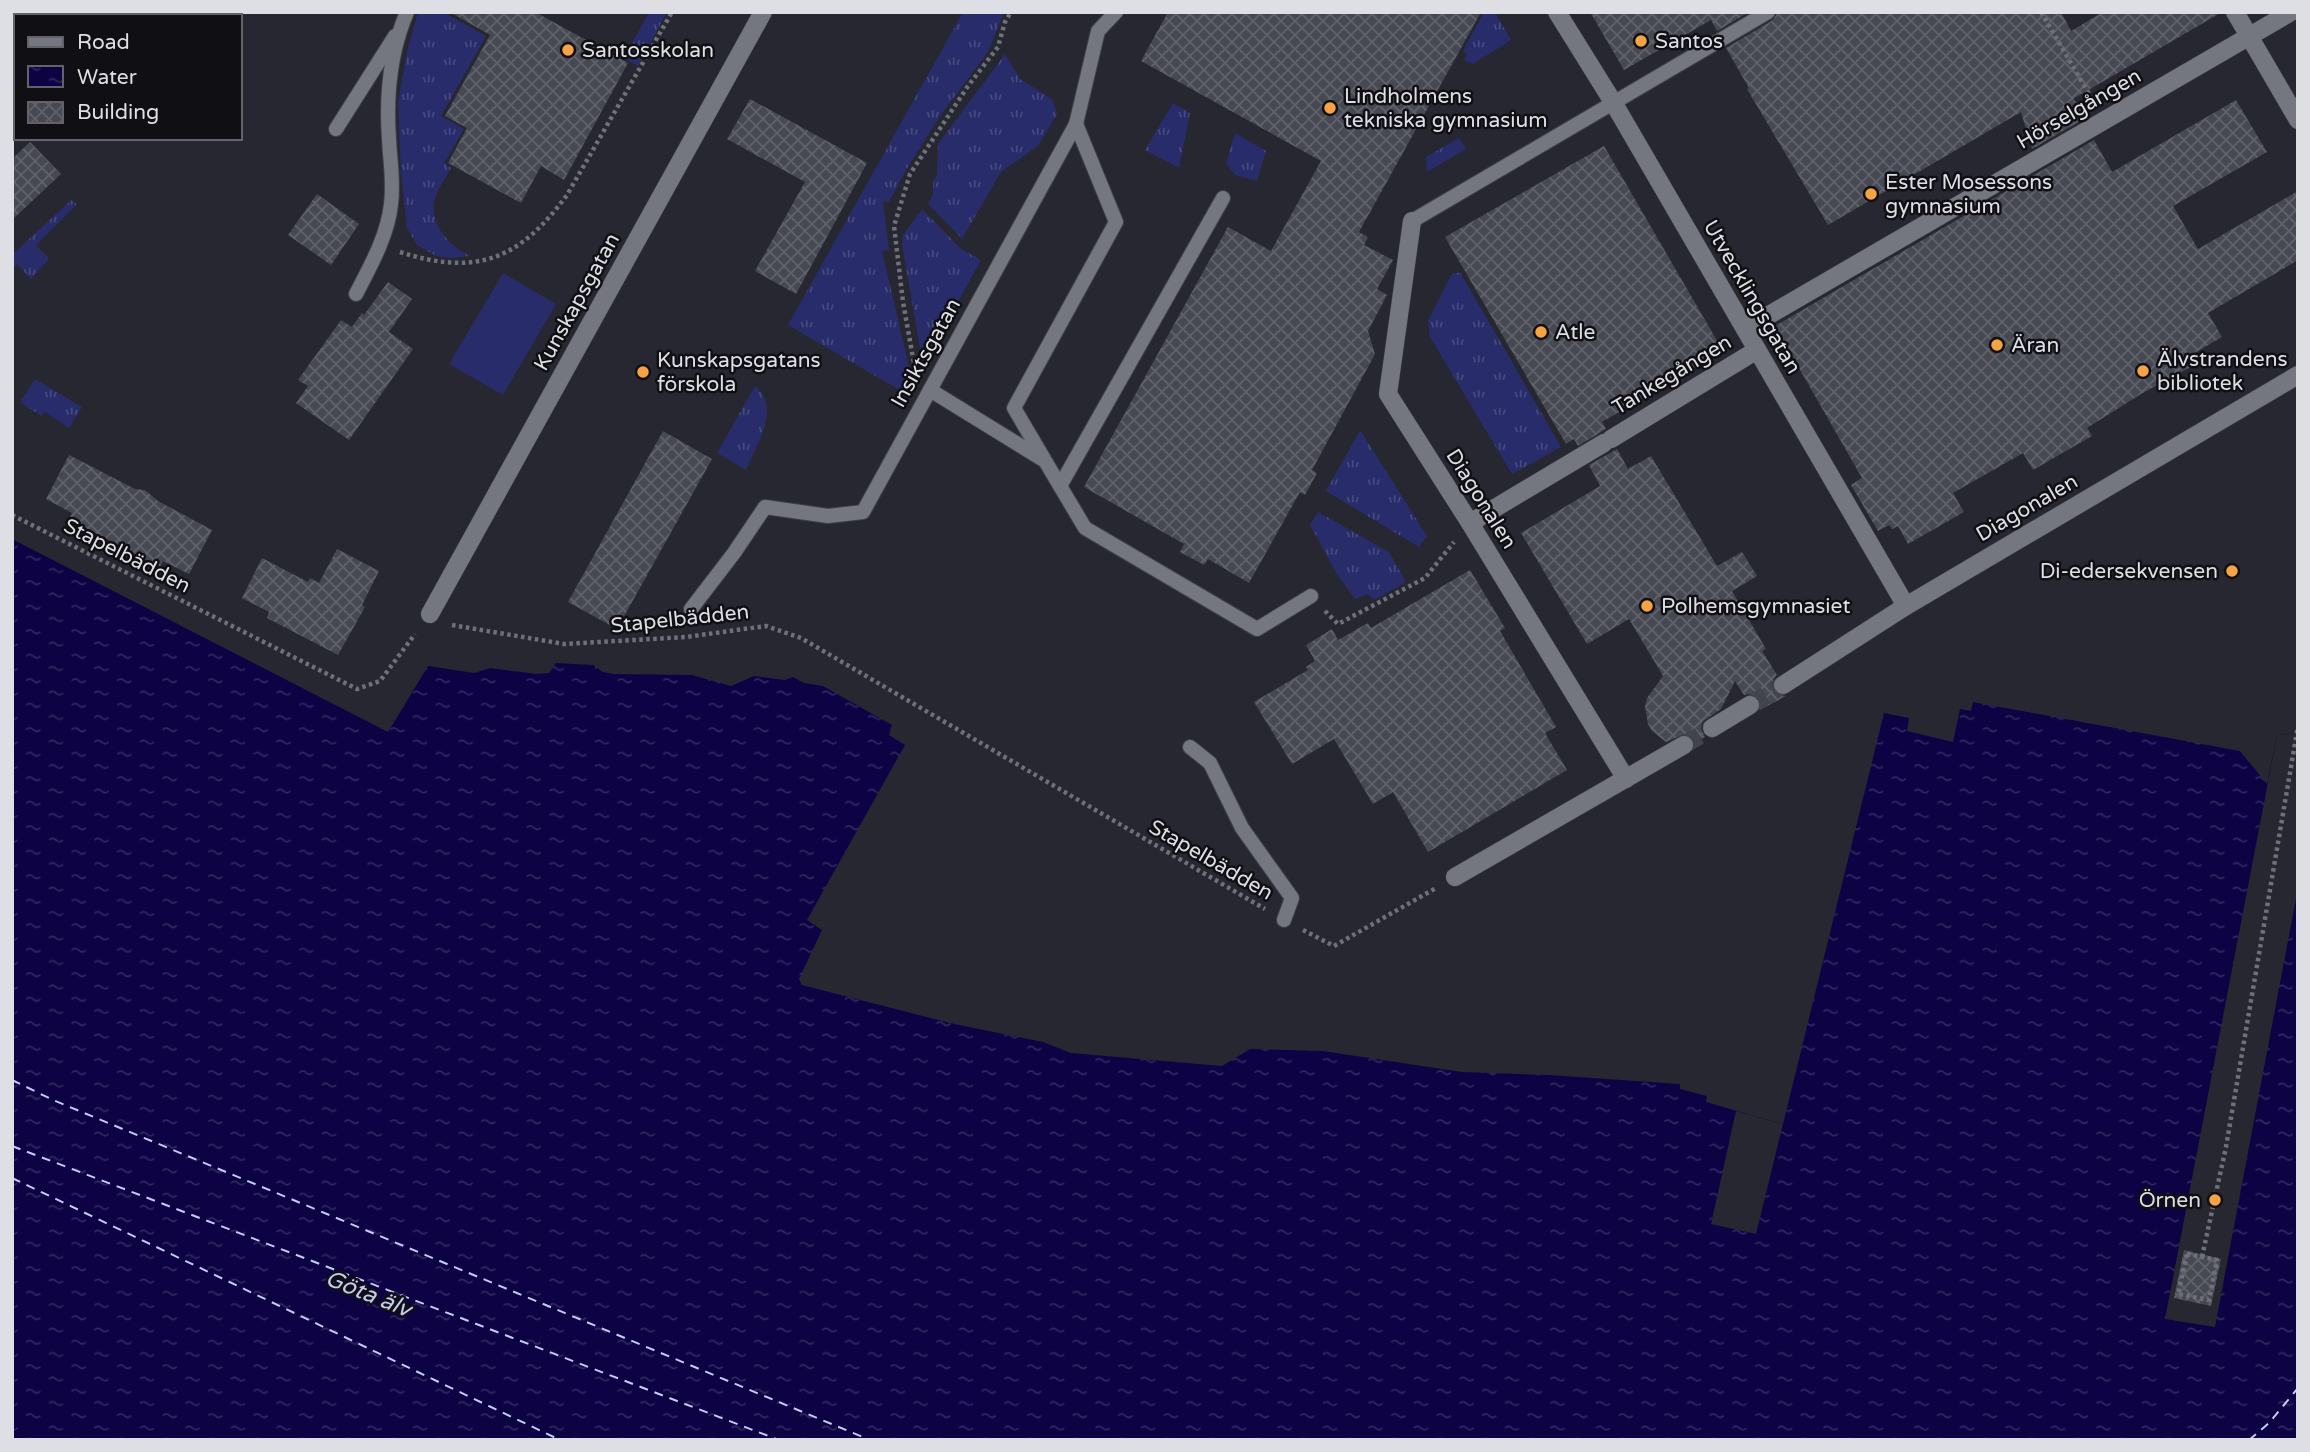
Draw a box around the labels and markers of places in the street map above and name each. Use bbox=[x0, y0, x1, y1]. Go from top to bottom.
place label: Santos bbox=[1655, 29, 1723, 54]
marker: Santos bbox=[1633, 33, 1649, 49]
place label: Santosskolan bbox=[582, 38, 714, 63]
marker: Santosskolan bbox=[560, 42, 576, 58]
place label: Lindholmens tekniska gymnasium bbox=[1344, 84, 1548, 133]
marker: Lindholmens tekniska gymnasium bbox=[1322, 100, 1338, 116]
place label: Ester Mosessons gymnasium bbox=[1885, 170, 2052, 219]
marker: Ester Mosessons gymnasium bbox=[1863, 186, 1879, 202]
place label: Atle bbox=[1555, 320, 1595, 345]
marker: Atle bbox=[1533, 324, 1549, 340]
place label: Äran bbox=[2011, 333, 2059, 358]
marker: Äran bbox=[1989, 337, 2005, 353]
place label: Älvstrandens bibliotek bbox=[2157, 347, 2288, 396]
place label: Kunskapsgatans förskola bbox=[657, 348, 821, 397]
marker: Älvstrandens bibliotek bbox=[2135, 363, 2151, 379]
marker: Kunskapsgatans förskola bbox=[635, 364, 651, 380]
place label: Di-edersekvensen bbox=[2040, 559, 2218, 584]
marker: Di-edersekvensen bbox=[2224, 563, 2240, 579]
place label: Polhemsgymnasiet bbox=[1661, 594, 1850, 619]
marker: Polhemsgymnasiet bbox=[1639, 598, 1655, 614]
place label: Örnen bbox=[2139, 1188, 2201, 1213]
marker: Örnen bbox=[2207, 1192, 2223, 1208]

